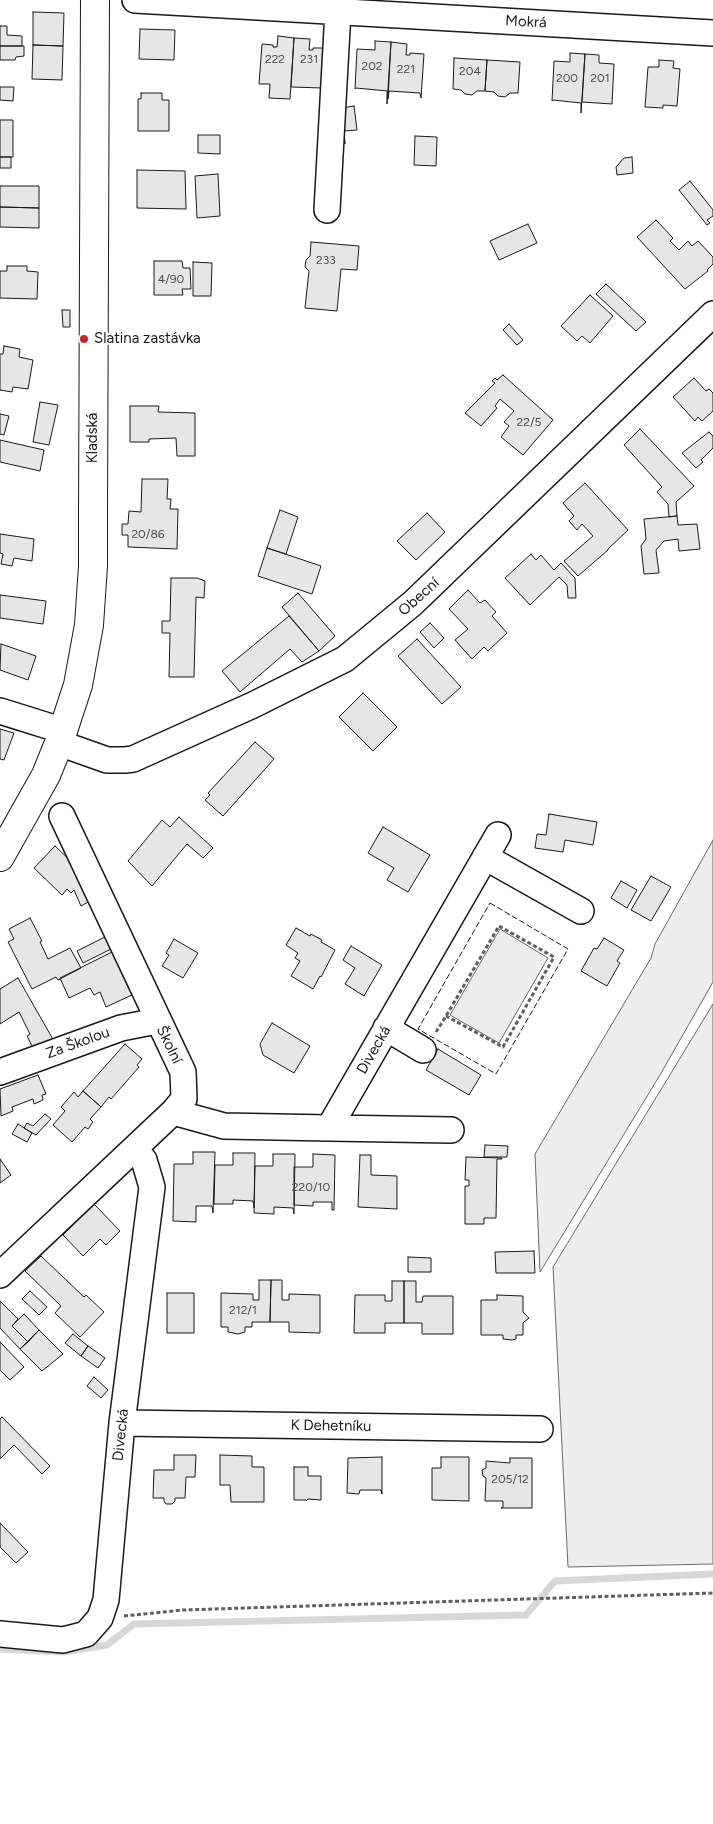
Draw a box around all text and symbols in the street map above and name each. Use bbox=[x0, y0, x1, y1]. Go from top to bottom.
street label: Mokrá bbox=[505, 12, 547, 32]
house number: 222 bbox=[265, 52, 285, 66]
house number: 231 bbox=[300, 52, 318, 66]
house number: 202 bbox=[361, 59, 383, 73]
house number: 221 bbox=[397, 62, 415, 76]
house number: 204 bbox=[459, 64, 481, 78]
house number: 200 bbox=[556, 71, 578, 85]
house number: 201 bbox=[590, 71, 610, 85]
house number: 233 bbox=[316, 253, 336, 267]
house number: 4/90 bbox=[158, 272, 184, 286]
place label: Slatina zastávka bbox=[94, 330, 201, 348]
marker: Slatina zastávka bbox=[78, 333, 90, 345]
street label: Kladská bbox=[84, 413, 102, 463]
house number: 22/5 bbox=[517, 415, 541, 429]
house number: 20/86 bbox=[131, 527, 165, 541]
street label: Obecní bbox=[395, 574, 443, 620]
street label: Za Školou bbox=[44, 1023, 112, 1063]
street label: Školní bbox=[152, 1023, 186, 1067]
street label: Divecká bbox=[353, 1023, 395, 1077]
house number: 220/10 bbox=[292, 1180, 330, 1194]
house number: 212/1 bbox=[229, 1303, 257, 1317]
street label: Divecká bbox=[109, 1408, 133, 1462]
street label: K Dehetníku bbox=[290, 1416, 372, 1436]
house number: 205/12 bbox=[491, 1472, 529, 1486]

